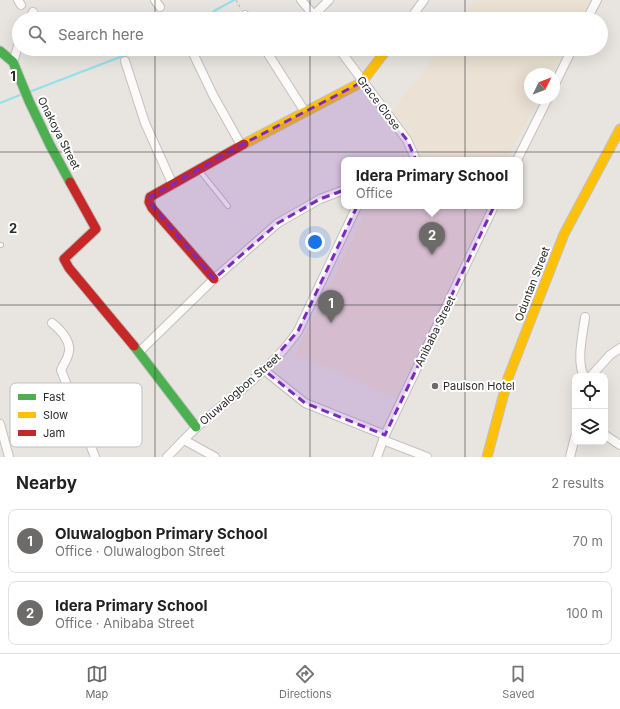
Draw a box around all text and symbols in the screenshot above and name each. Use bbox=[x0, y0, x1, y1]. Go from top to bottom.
search box bbox=[12, 12, 608, 56]
icon: search bbox=[26, 23, 48, 45]
text: Search here bbox=[58, 25, 144, 44]
text: 1 bbox=[10, 68, 16, 84]
north arrow bbox=[524, 68, 560, 104]
street label: Grace Close bbox=[354, 73, 404, 133]
street label: Onakoya Street bbox=[35, 94, 84, 172]
popup bbox=[341, 157, 523, 209]
text: Idera Primary School bbox=[356, 166, 508, 185]
text: Office bbox=[356, 185, 393, 201]
text: 2 bbox=[9, 220, 17, 236]
pin: 2 bbox=[419, 222, 445, 255]
your location bbox=[305, 232, 325, 252]
street label: Oduntan Street bbox=[511, 244, 553, 323]
pin: 1 bbox=[318, 290, 344, 323]
street label: Anibaba Street bbox=[412, 293, 458, 369]
street label: Oluwalogbon Street bbox=[197, 350, 284, 428]
map controls bbox=[572, 373, 608, 445]
button: locate bbox=[572, 373, 608, 409]
place label: Paulson Hotel bbox=[443, 379, 515, 393]
marker: Paulson Hotel bbox=[430, 381, 440, 391]
legend bbox=[10, 383, 142, 447]
text: Fast bbox=[43, 390, 65, 404]
text: Slow bbox=[43, 408, 68, 422]
button: layers bbox=[572, 409, 608, 445]
text: Jam bbox=[43, 426, 65, 440]
text: Nearby bbox=[16, 473, 77, 493]
text: 2 results bbox=[551, 475, 604, 491]
text: Oluwalogbon Primary School bbox=[55, 524, 267, 543]
text: 1 bbox=[27, 533, 33, 549]
text: 70 m bbox=[573, 533, 603, 549]
text: Office · Oluwalogbon Street bbox=[55, 543, 225, 559]
text: Idera Primary School bbox=[55, 596, 208, 615]
text: 2 bbox=[26, 605, 34, 621]
text: 100 m bbox=[566, 605, 603, 621]
text: Office · Anibaba Street bbox=[55, 615, 194, 631]
tab: Map bbox=[85, 663, 108, 701]
tab: Directions bbox=[279, 663, 332, 701]
tab: Saved bbox=[502, 663, 535, 701]

